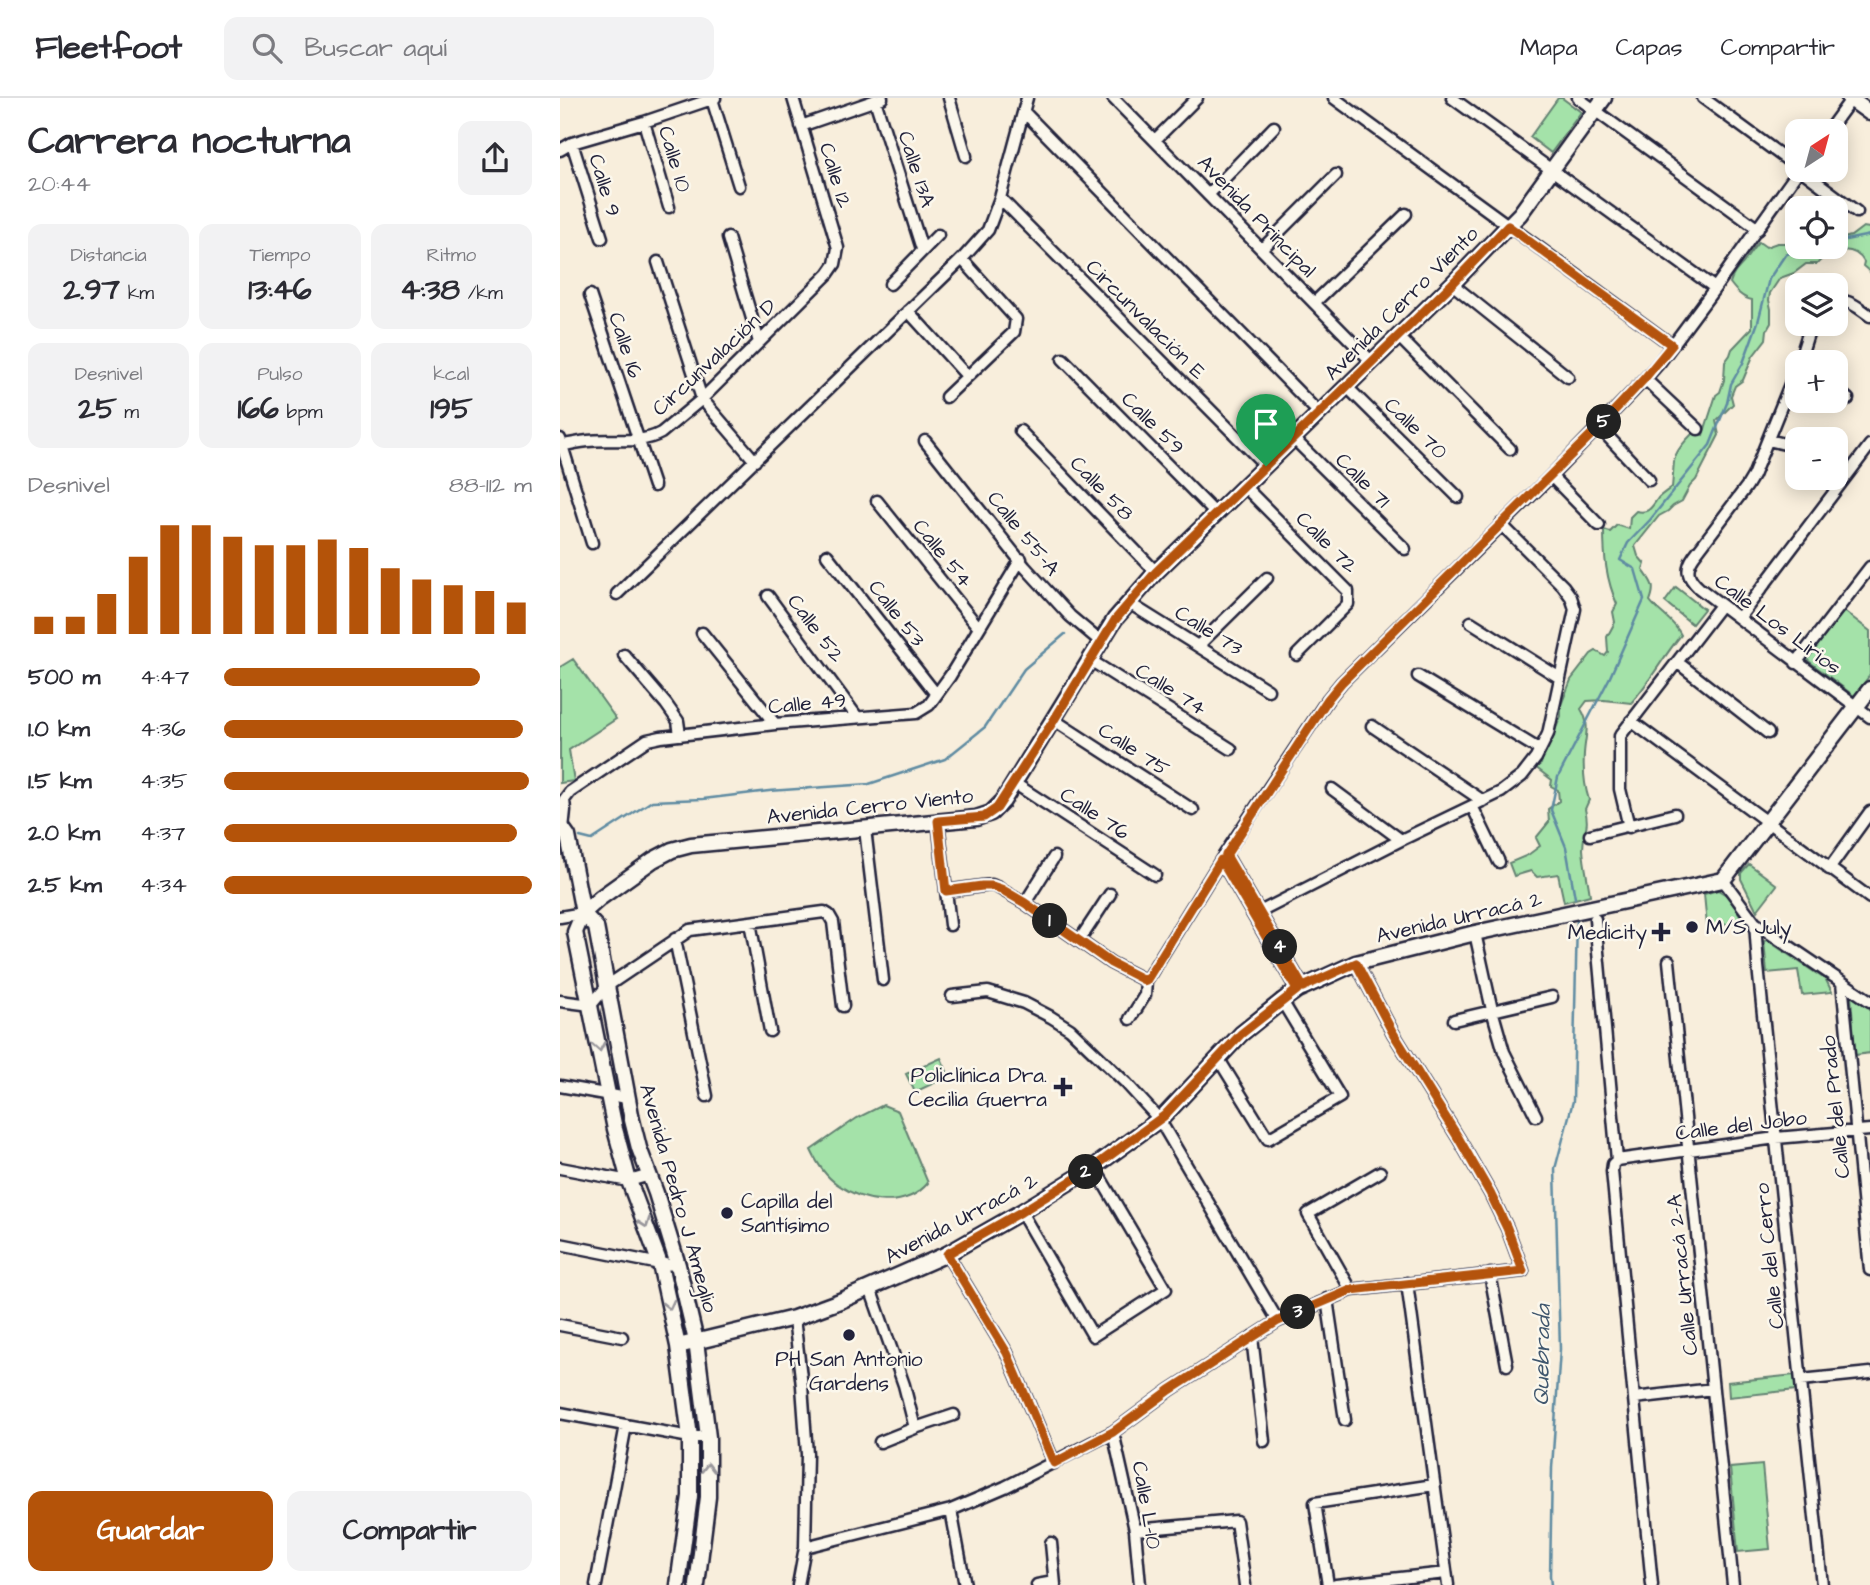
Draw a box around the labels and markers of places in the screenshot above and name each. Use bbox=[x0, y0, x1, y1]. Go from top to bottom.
pin bbox=[1236, 394, 1296, 466]
pin: 5 bbox=[1586, 404, 1622, 440]
pin: 1 bbox=[1032, 904, 1068, 938]
place label: M/S July bbox=[1706, 913, 1792, 944]
place label: Medicity bbox=[1568, 918, 1647, 949]
marker: M/S July bbox=[1684, 919, 1700, 935]
marker: Medicity bbox=[1653, 924, 1669, 940]
pin: 4 bbox=[1262, 930, 1298, 964]
place label: Policlínica Dra. Cecilia Guerra bbox=[908, 1061, 1047, 1114]
marker: Policlínica Dra. Cecilia Guerra bbox=[1053, 1077, 1073, 1097]
pin: 2 bbox=[1068, 1154, 1104, 1190]
place label: Capilla del Santísimo bbox=[741, 1187, 833, 1240]
marker: Capilla del Santísimo bbox=[719, 1205, 735, 1221]
pin: 3 bbox=[1280, 1294, 1316, 1330]
marker: PH San Antonio Gardens bbox=[841, 1327, 857, 1343]
place label: PH San Antonio Gardens bbox=[775, 1345, 923, 1398]

